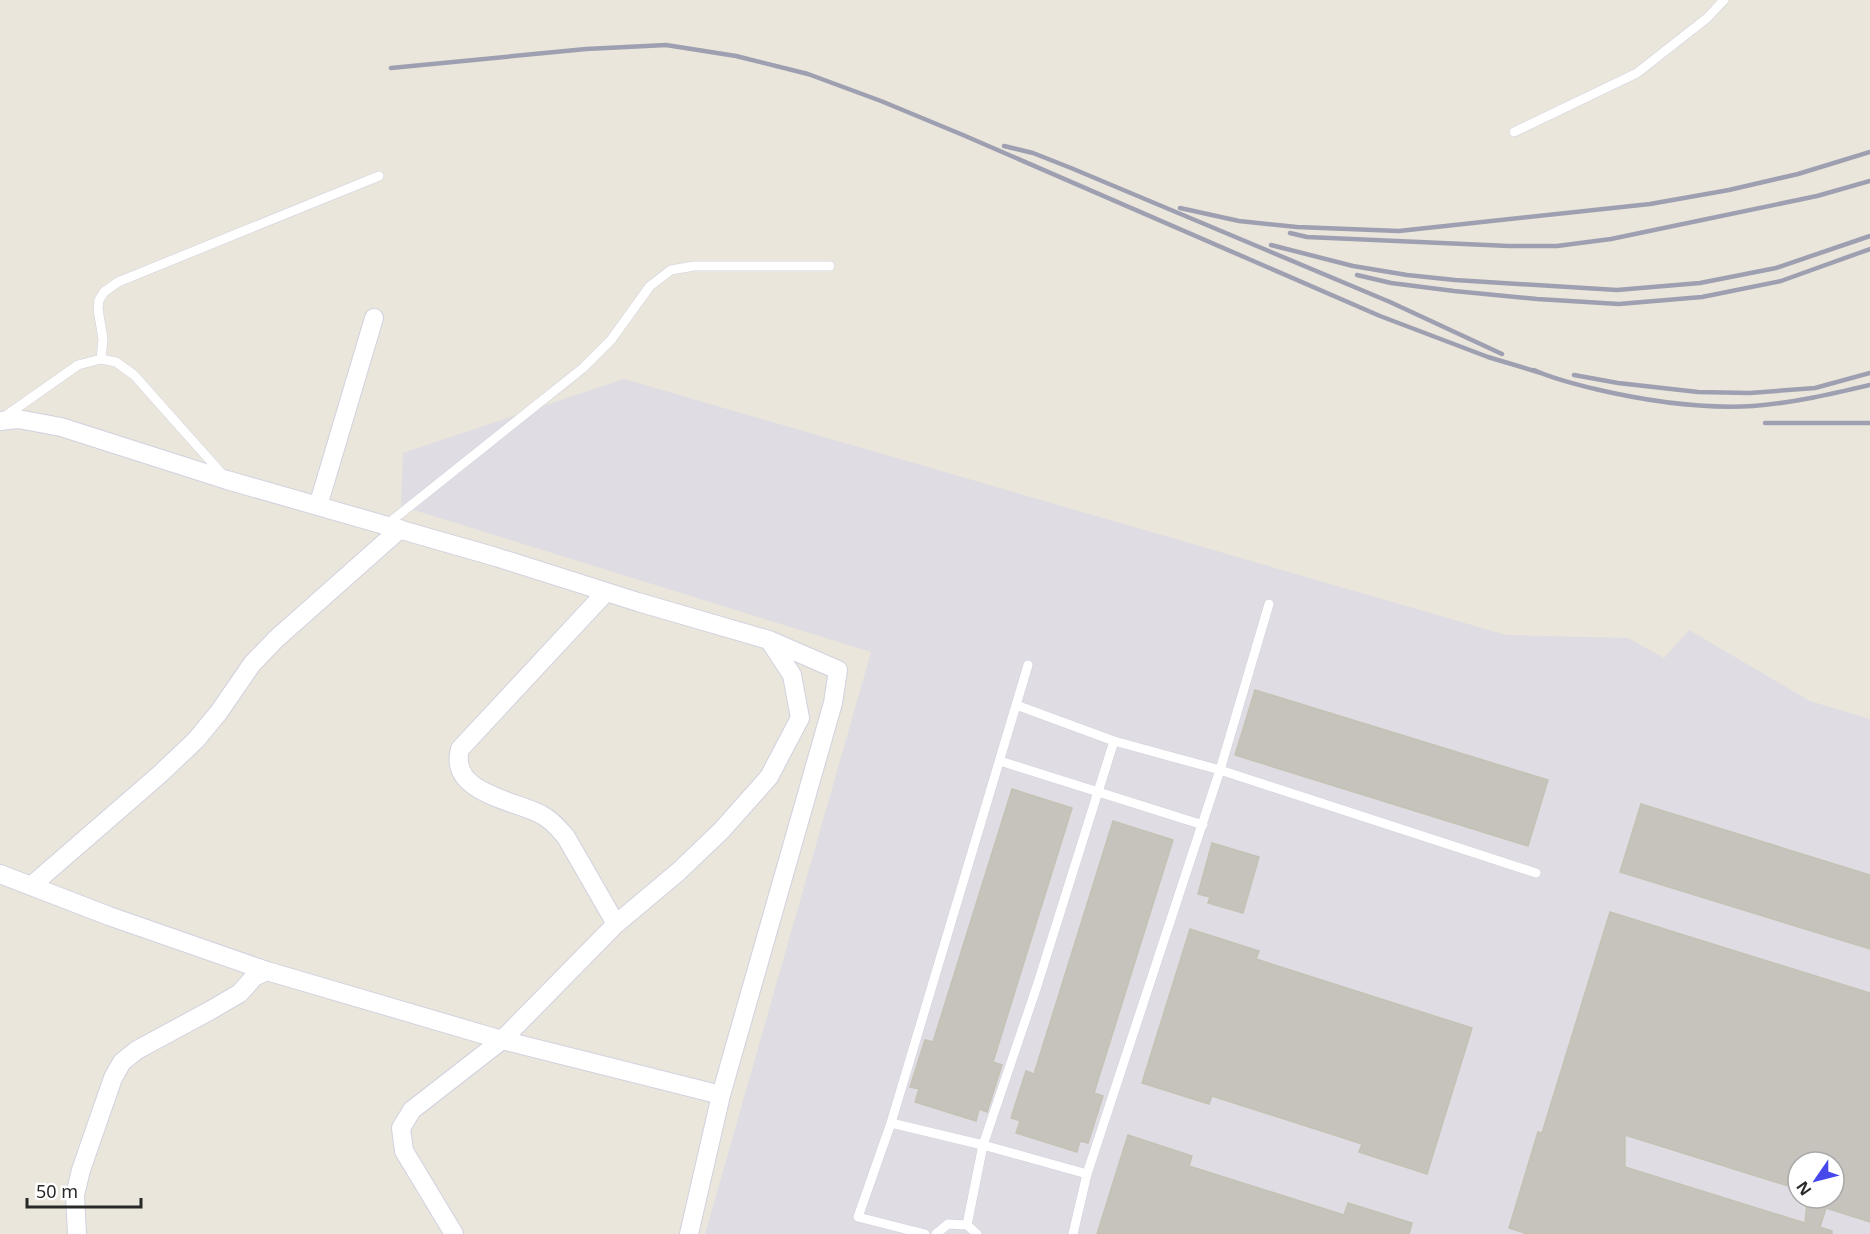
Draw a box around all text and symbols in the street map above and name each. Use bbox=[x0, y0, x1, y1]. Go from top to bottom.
north arrow bbox=[1786, 1150, 1846, 1210]
scale bar bbox=[27, 1171, 141, 1209]
text: N bbox=[1791, 1177, 1816, 1200]
text: 50 m bbox=[36, 1179, 78, 1203]

